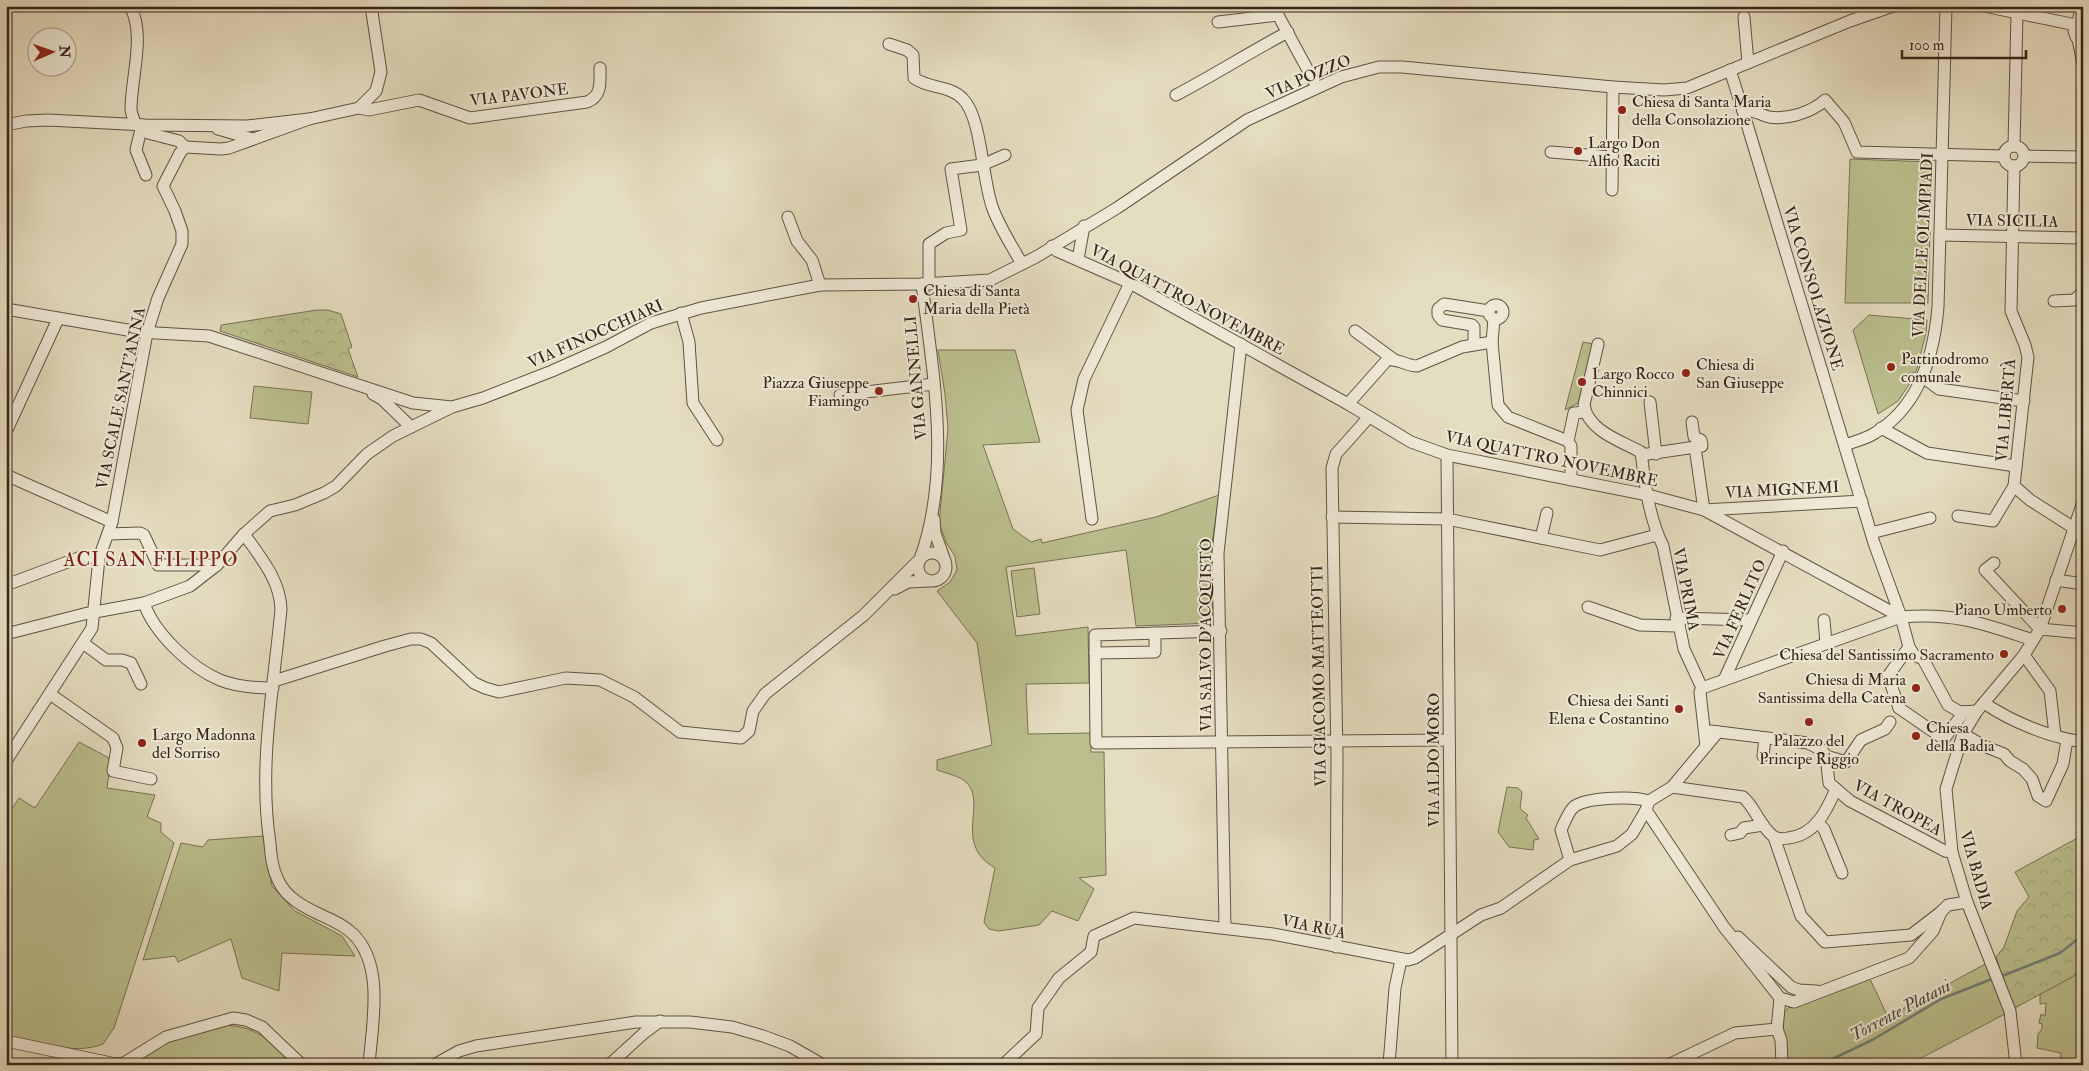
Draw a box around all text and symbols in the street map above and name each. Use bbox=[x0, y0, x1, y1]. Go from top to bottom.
north arrow bbox=[28, 28, 78, 78]
scale bar bbox=[1902, 28, 2025, 60]
text: 100 m bbox=[1909, 36, 1945, 55]
text: N bbox=[56, 44, 73, 59]
street label: VIA POZZO bbox=[1263, 50, 1354, 104]
street label: VIA PAVONE bbox=[469, 79, 569, 111]
place label: Chiesa di Santa Maria della Consolazione bbox=[1632, 92, 1772, 130]
marker: Chiesa di Santa Maria della Consolazione bbox=[1616, 104, 1628, 116]
place label: Largo Don Alfio Raciti bbox=[1587, 133, 1660, 171]
marker: Largo Don Alfio Raciti bbox=[1572, 145, 1584, 157]
street label: VIA DELLE OLIMPIADI bbox=[1908, 152, 1938, 338]
street label: VIA CONSOLAZIONE bbox=[1779, 204, 1848, 373]
street label: VIA SICILIA bbox=[1965, 210, 2059, 232]
street label: VIA QUATTRO NOVEMBRE bbox=[1087, 240, 1288, 360]
place label: Chiesa di Santa Maria della Pietà bbox=[923, 281, 1030, 319]
marker: Chiesa di Santa Maria della Pietà bbox=[907, 293, 919, 305]
street label: VIA FINOCCHIARI bbox=[525, 295, 666, 373]
street label: VIA SCALE SANT'ANNA bbox=[92, 305, 150, 491]
street label: VIA GANNELLI bbox=[901, 315, 931, 441]
place label: Pattinodromo comunale bbox=[1901, 349, 1989, 387]
place label: Chiesa di San Giuseppe bbox=[1696, 355, 1784, 394]
street label: VIA LIBERTÀ bbox=[1992, 357, 2020, 463]
marker: Pattinodromo comunale bbox=[1885, 361, 1897, 373]
place label: Largo Rocco Chinnici bbox=[1592, 364, 1675, 402]
marker: Chiesa di San Giuseppe bbox=[1680, 367, 1692, 379]
place label: Piazza Giuseppe Fiamingo bbox=[763, 373, 869, 411]
marker: Largo Rocco Chinnici bbox=[1576, 376, 1588, 388]
marker: Piazza Giuseppe Fiamingo bbox=[873, 385, 885, 397]
street label: VIA QUATTRO NOVEMBRE bbox=[1444, 427, 1660, 491]
street label: VIA MIGNEMI bbox=[1724, 477, 1840, 503]
street label: VIA SALVO D'ACQUISTO bbox=[1196, 538, 1216, 732]
street label: VIA PRIMA bbox=[1668, 546, 1704, 632]
district label: ACI SAN FILIPPO bbox=[63, 548, 238, 572]
street label: VIA FERLITO bbox=[1709, 556, 1771, 662]
street label: VIA GIACOMO MATTEOTTI bbox=[1307, 565, 1331, 787]
place label: Piano Umberto bbox=[1954, 600, 2052, 620]
marker: Piano Umberto bbox=[2056, 603, 2068, 615]
place label: Chiesa del Santissimo Sacramento bbox=[1779, 645, 1994, 665]
marker: Chiesa del Santissimo Sacramento bbox=[1998, 648, 2010, 660]
place label: Chiesa di Maria Santissima della Catena bbox=[1758, 670, 1906, 708]
marker: Chiesa di Maria Santissima della Catena bbox=[1910, 682, 1922, 694]
place label: Chiesa dei Santi Elena e Costantino bbox=[1548, 691, 1669, 729]
street label: VIA ALDO MORO bbox=[1424, 693, 1444, 827]
marker: Chiesa dei Santi Elena e Costantino bbox=[1673, 703, 1685, 715]
marker: Palazzo del Principe Riggio bbox=[1803, 716, 1815, 728]
place label: Chiesa della Badia bbox=[1926, 718, 1995, 756]
place label: Largo Madonna del Sorriso bbox=[152, 725, 256, 763]
marker: Chiesa della Badia bbox=[1910, 730, 1922, 742]
place label: Palazzo del Principe Riggio bbox=[1759, 731, 1859, 770]
marker: Largo Madonna del Sorriso bbox=[136, 737, 148, 749]
street label: VIA TROPEA bbox=[1850, 775, 1945, 840]
street label: VIA BADIA bbox=[1955, 828, 1997, 912]
street label: VIA RUA bbox=[1280, 910, 1348, 944]
water label: Torrente Platani bbox=[1846, 974, 1955, 1047]

